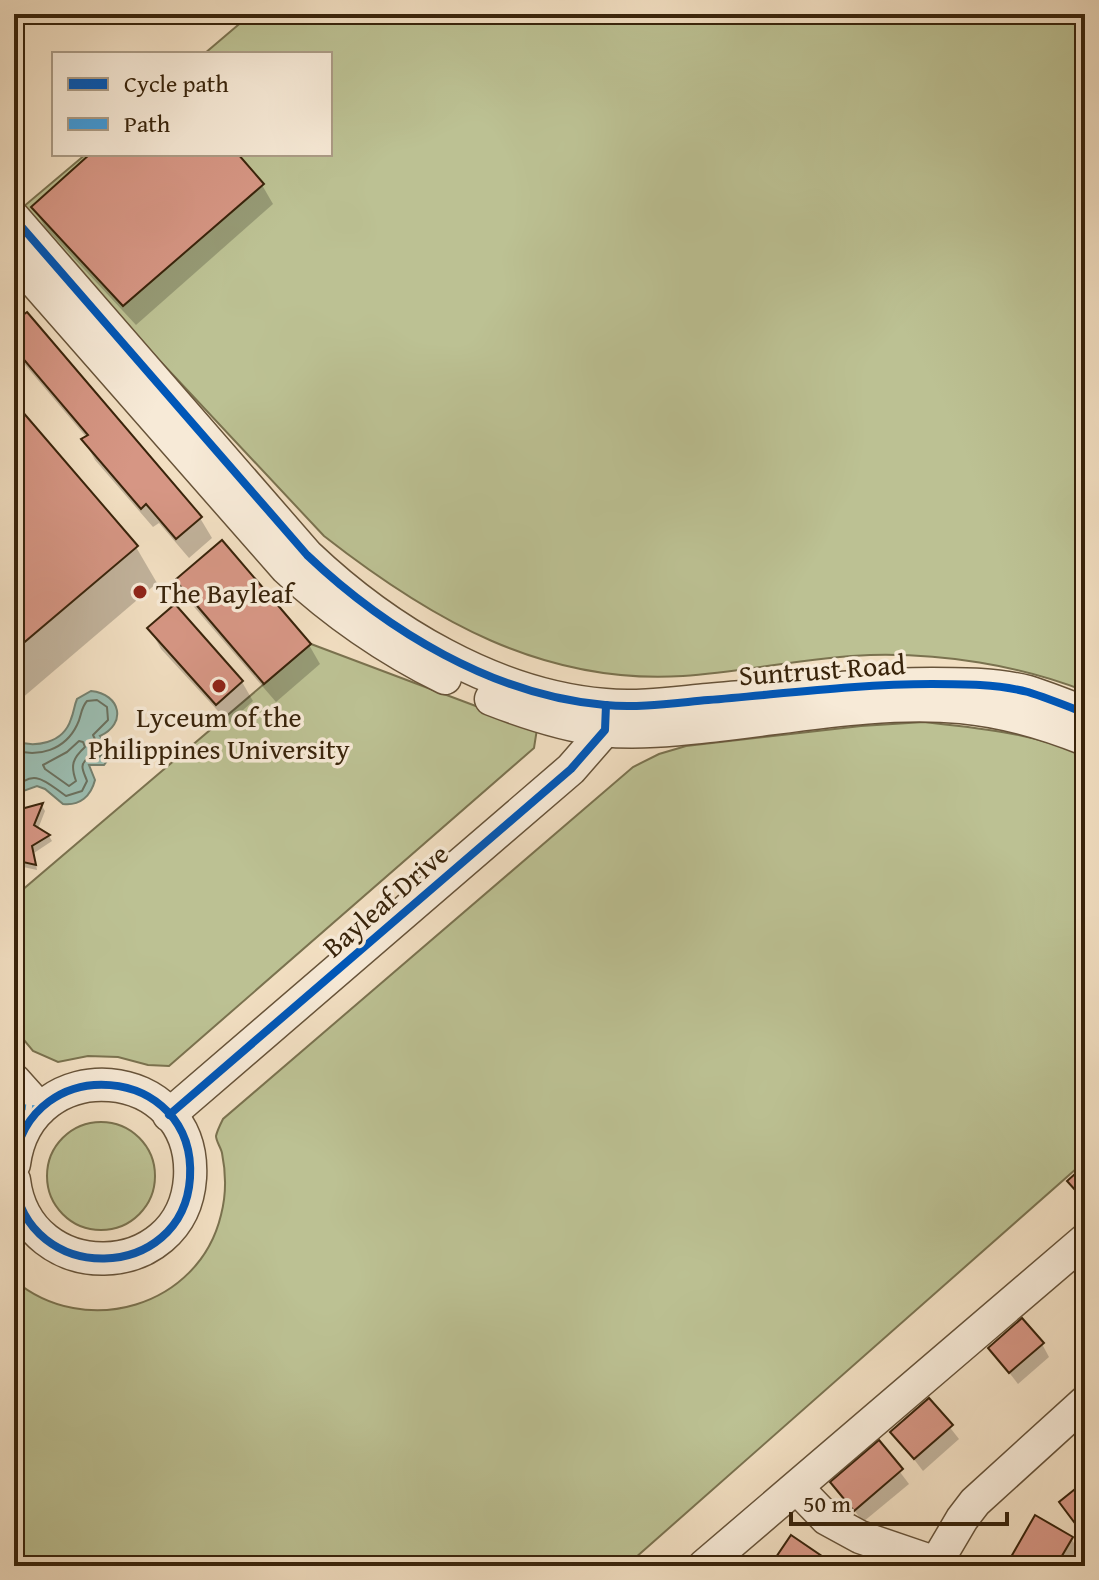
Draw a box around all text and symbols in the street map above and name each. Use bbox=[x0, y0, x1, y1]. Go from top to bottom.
legend bbox=[52, 52, 332, 156]
text: Cycle path bbox=[124, 66, 229, 101]
text: Path bbox=[124, 106, 171, 141]
place label: The Bayleaf bbox=[156, 572, 296, 613]
marker: The Bayleaf bbox=[131, 583, 149, 601]
street label: Suntrust Road bbox=[737, 643, 907, 695]
marker: Lyceum of the Philippines University bbox=[210, 677, 228, 695]
place label: Lyceum of the Philippines University bbox=[88, 696, 350, 769]
street label: Bayleaf Drive bbox=[313, 834, 457, 966]
scale bar bbox=[791, 1476, 1007, 1526]
text: 50 m bbox=[803, 1486, 851, 1521]

